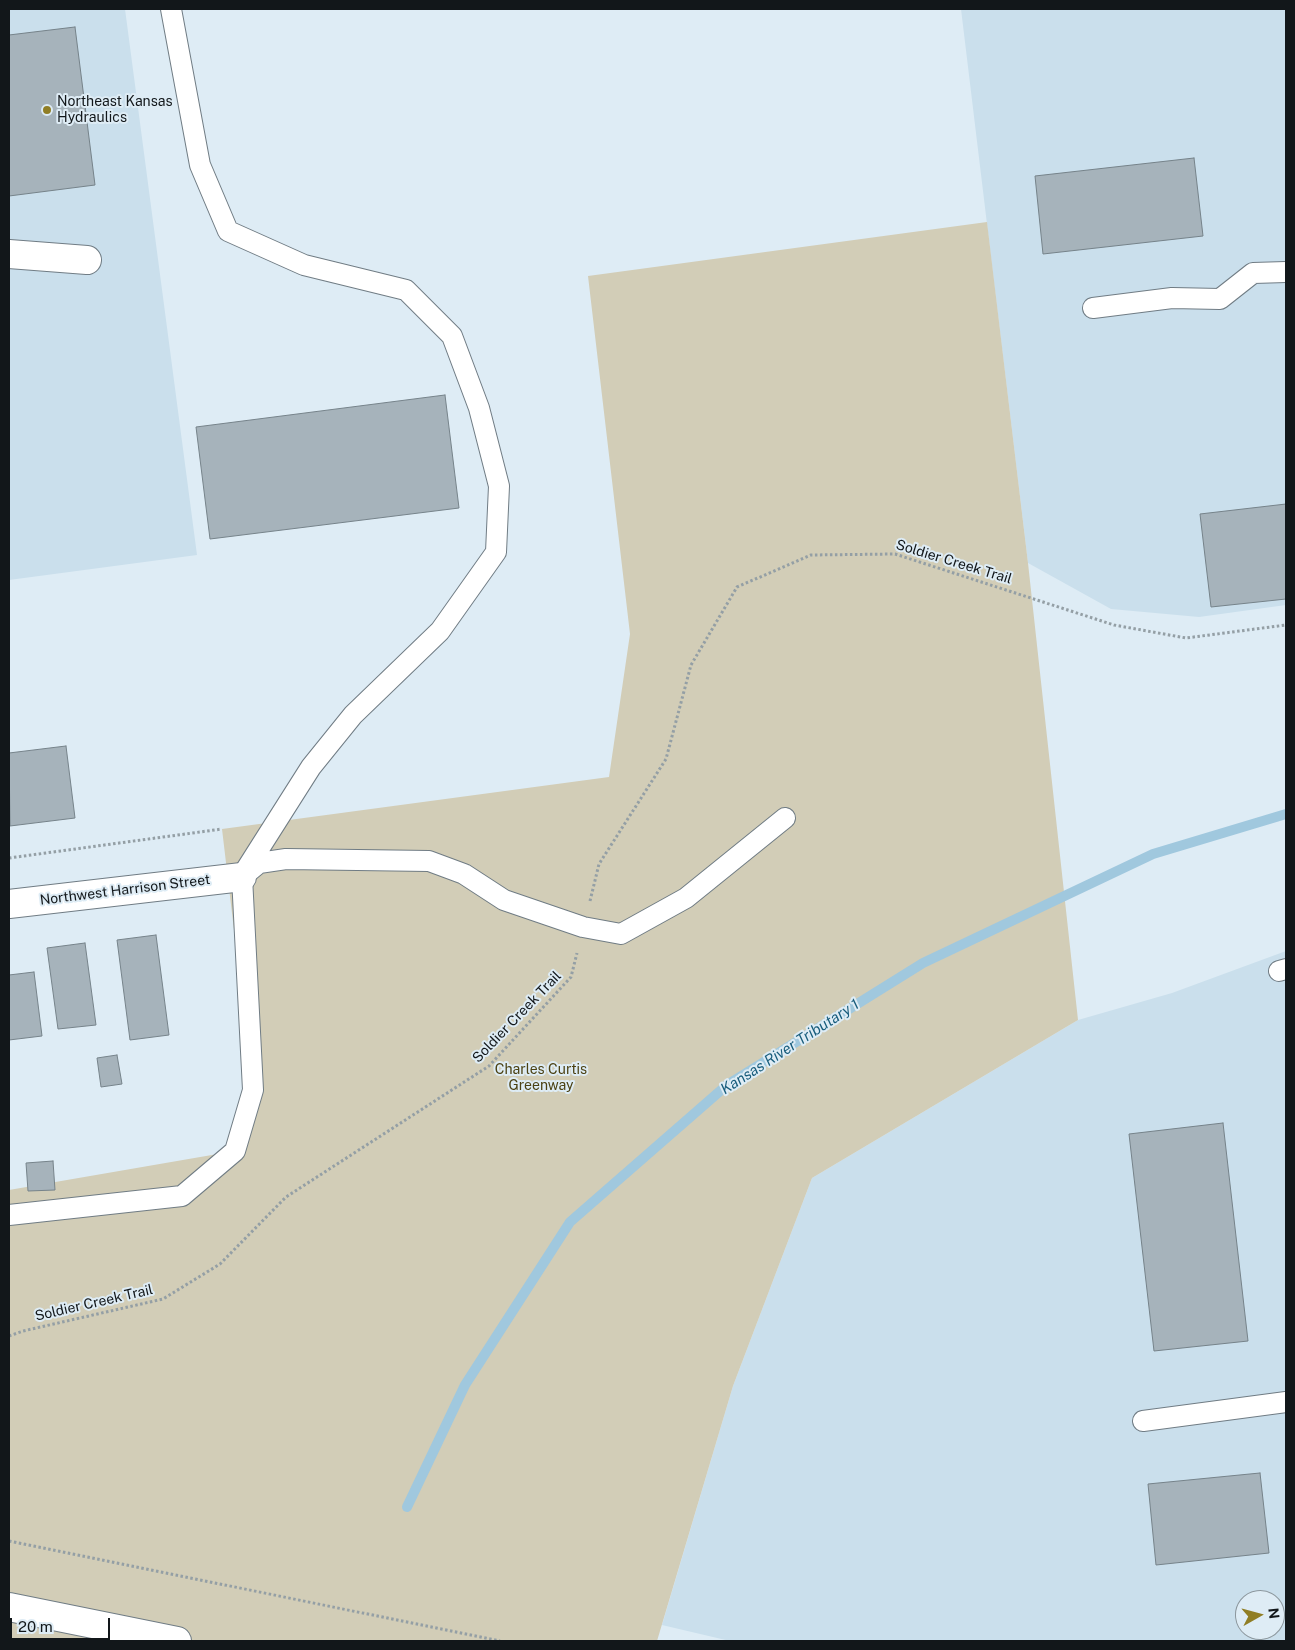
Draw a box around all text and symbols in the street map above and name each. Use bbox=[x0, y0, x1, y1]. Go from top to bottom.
place label: Northeast Kansas Hydraulics bbox=[57, 94, 172, 126]
marker: Northeast Kansas Hydraulics bbox=[41, 104, 53, 116]
street label: Soldier Creek Trail bbox=[894, 536, 1014, 588]
street label: Northwest Harrison Street bbox=[39, 871, 211, 909]
street label: Soldier Creek Trail bbox=[469, 968, 565, 1066]
water label: Kansas River Tributary 1 bbox=[717, 996, 863, 1098]
park label: Charles Curtis Greenway bbox=[495, 1062, 587, 1094]
street label: Soldier Creek Trail bbox=[33, 1281, 155, 1325]
north arrow bbox=[1235, 1590, 1285, 1640]
text: N bbox=[1265, 1607, 1283, 1620]
scale bar bbox=[12, 1608, 112, 1640]
text: 20 m bbox=[18, 1618, 53, 1635]

